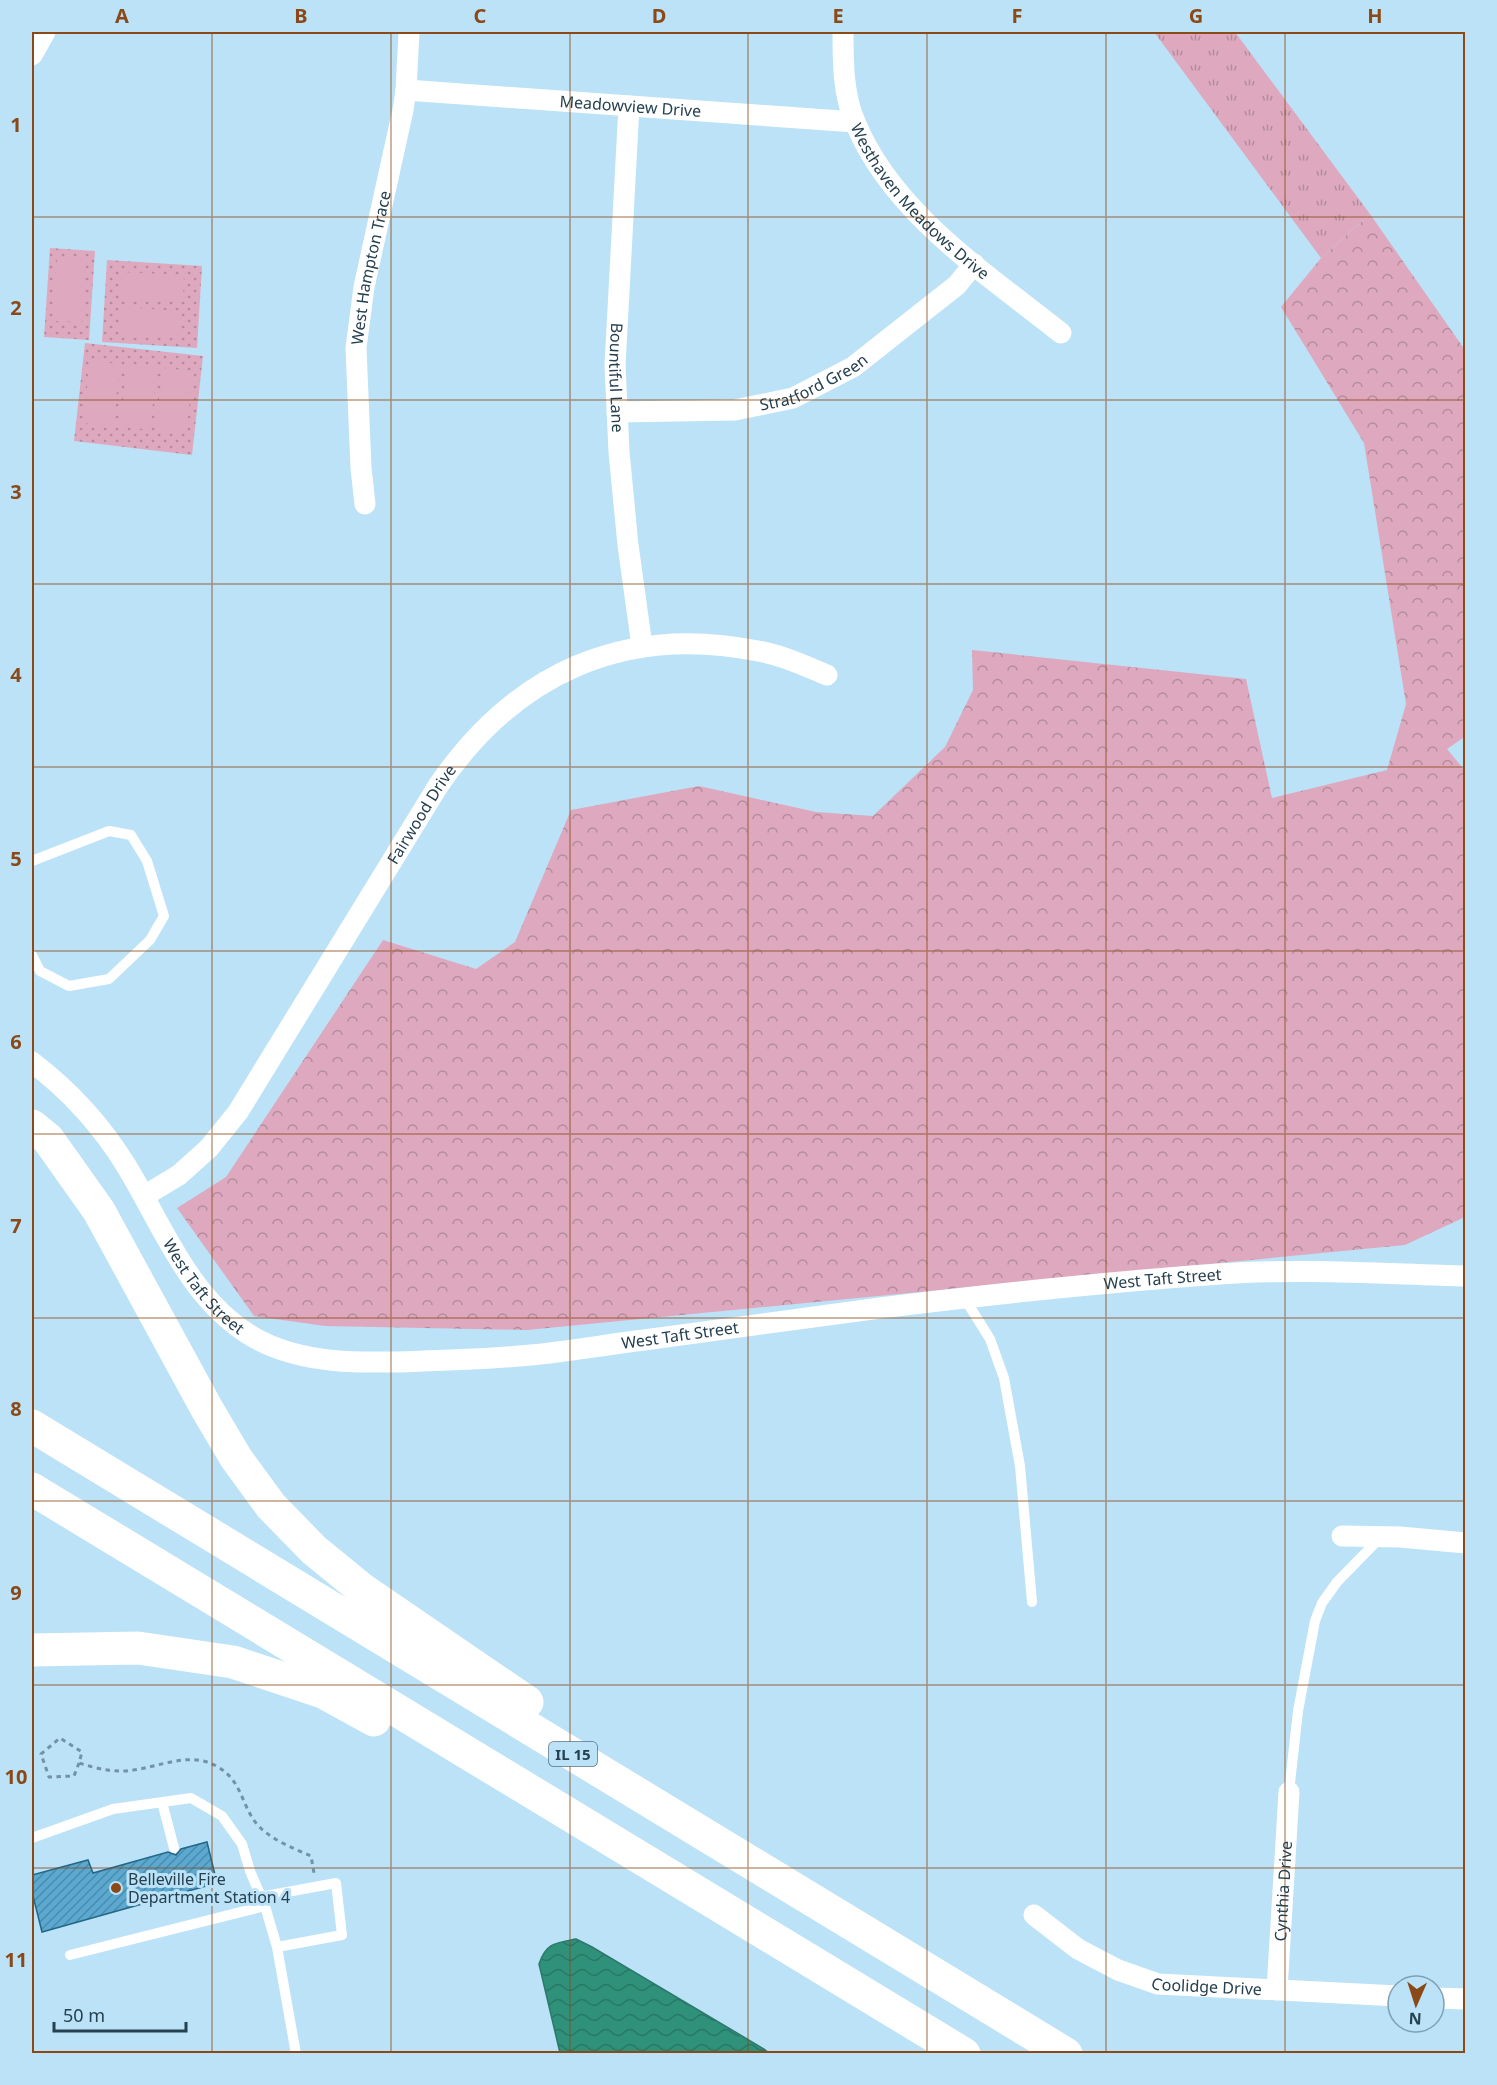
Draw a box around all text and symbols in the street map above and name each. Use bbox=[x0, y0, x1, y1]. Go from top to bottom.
text: A bbox=[115, 2, 129, 29]
text: B bbox=[294, 2, 308, 29]
text: C bbox=[474, 2, 487, 29]
text: D bbox=[652, 2, 666, 29]
text: E bbox=[832, 2, 844, 29]
text: F bbox=[1012, 2, 1022, 29]
text: G bbox=[1189, 2, 1203, 29]
text: H bbox=[1367, 2, 1383, 29]
street label: Meadowview Drive bbox=[559, 90, 702, 122]
text: 1 bbox=[10, 111, 22, 138]
street label: Westhaven Meadows Drive bbox=[846, 119, 994, 284]
street label: West Hampton Trace bbox=[346, 189, 396, 346]
text: 2 bbox=[10, 294, 22, 321]
street label: Bountiful Lane bbox=[604, 322, 629, 433]
street label: Stratford Green bbox=[758, 349, 872, 416]
text: 3 bbox=[10, 478, 22, 505]
text: 4 bbox=[10, 661, 22, 688]
street label: Fairwood Drive bbox=[382, 760, 461, 868]
text: 5 bbox=[10, 845, 22, 872]
text: 6 bbox=[10, 1028, 22, 1055]
text: 7 bbox=[10, 1212, 22, 1239]
street label: West Taft Street bbox=[158, 1235, 249, 1339]
street label: West Taft Street bbox=[1103, 1263, 1222, 1294]
street label: West Taft Street bbox=[620, 1316, 740, 1354]
text: 8 bbox=[10, 1395, 22, 1422]
text: 9 bbox=[10, 1579, 22, 1606]
road number: IL 15 bbox=[549, 1742, 597, 1766]
text: 10 bbox=[5, 1763, 27, 1790]
street label: Cynthia Drive bbox=[1269, 1840, 1297, 1942]
place label: Belleville Fire Department Station 4 bbox=[128, 1868, 290, 1908]
marker: Belleville Fire Department Station 4 bbox=[109, 1881, 123, 1895]
text: 11 bbox=[5, 1946, 27, 1973]
street label: Coolidge Drive bbox=[1148, 1972, 1262, 2000]
north arrow bbox=[1386, 1974, 1446, 2034]
scale bar bbox=[54, 1995, 186, 2033]
text: 50 m bbox=[63, 2003, 105, 2027]
text: N bbox=[1408, 2008, 1422, 2030]

